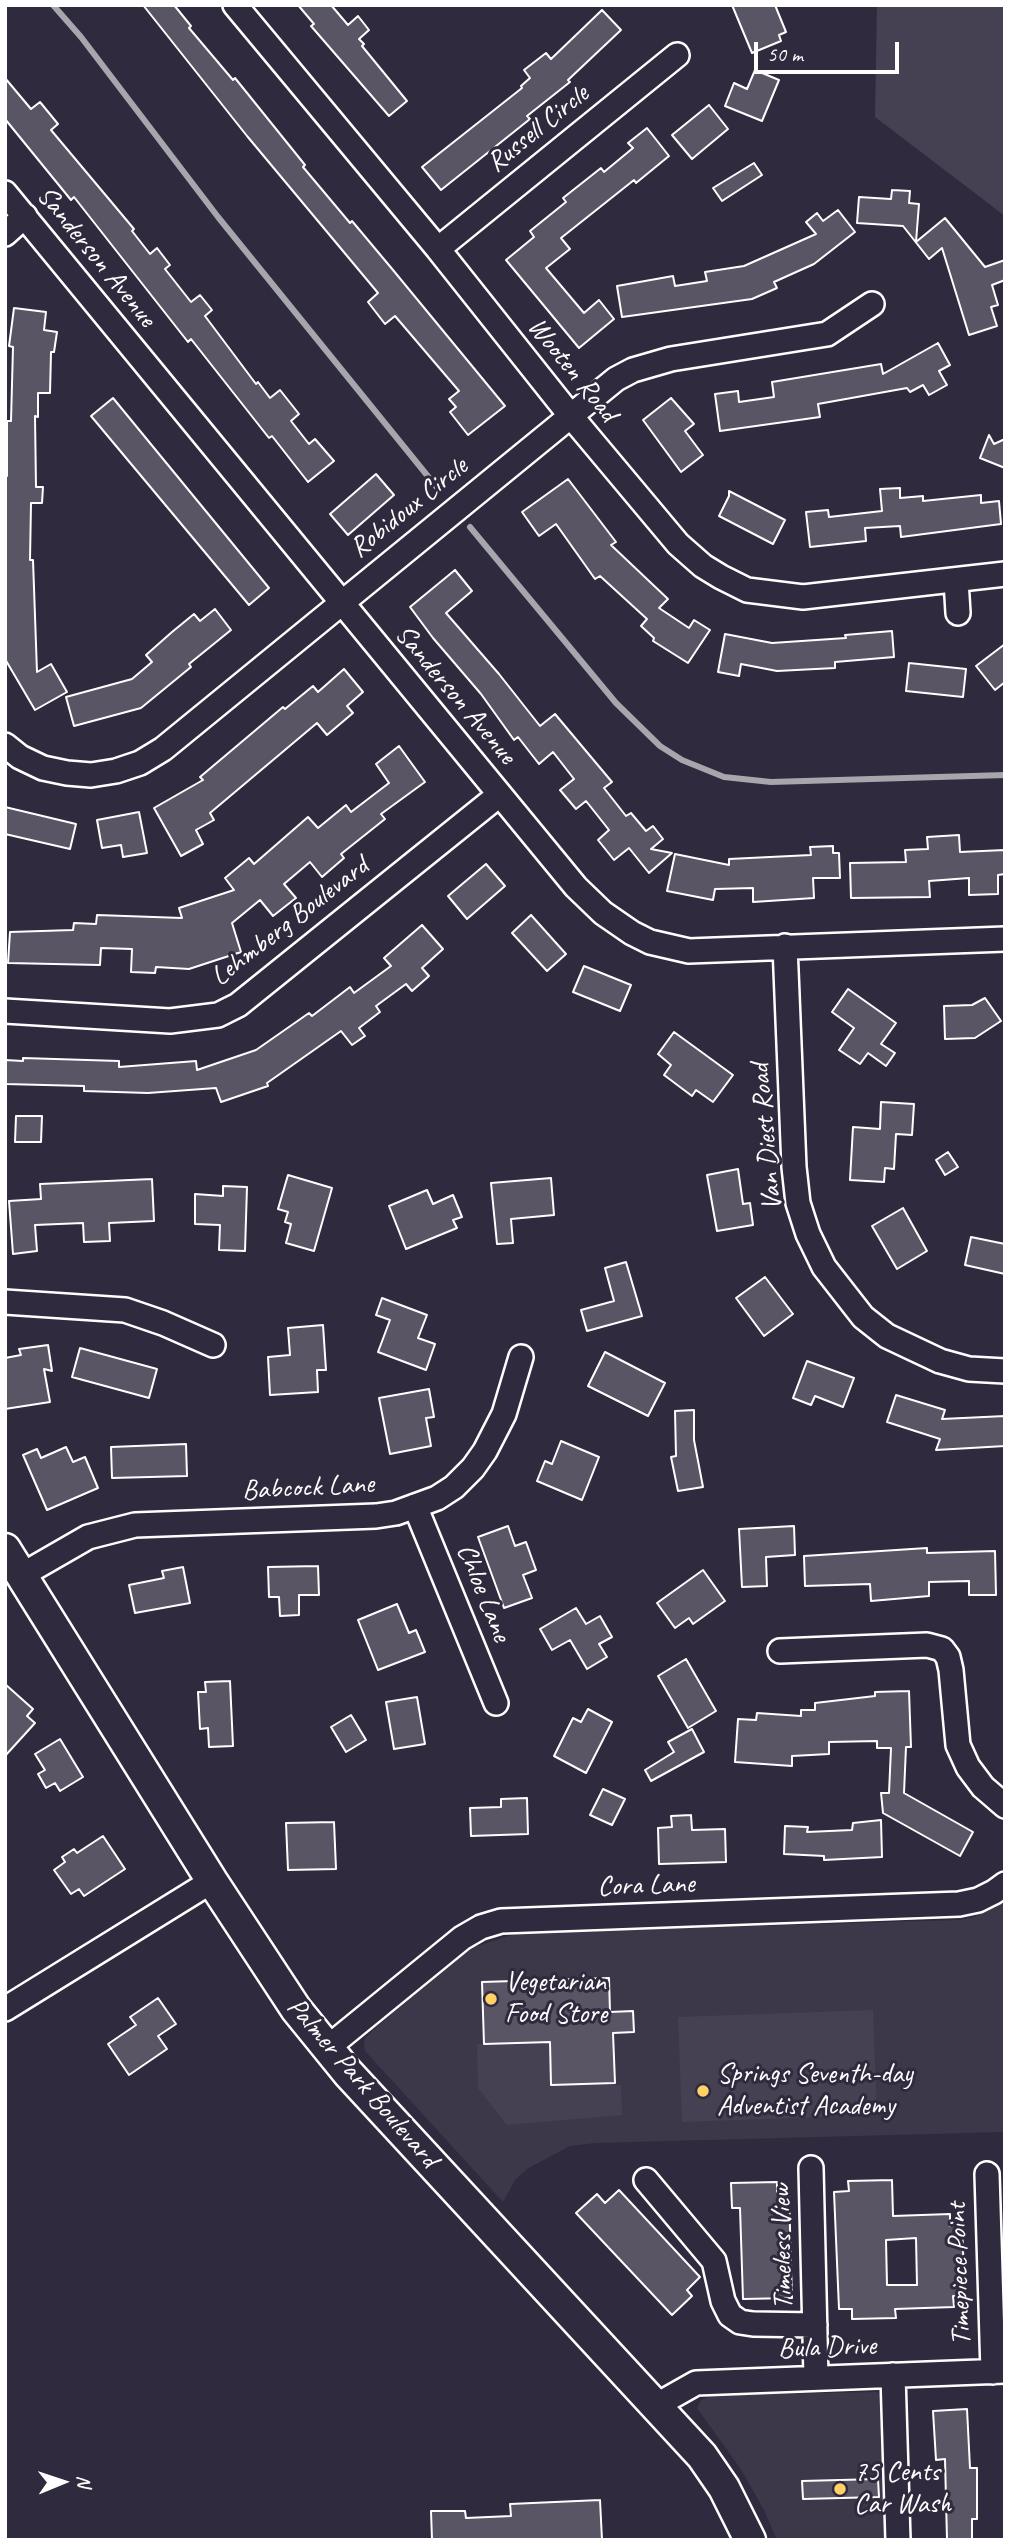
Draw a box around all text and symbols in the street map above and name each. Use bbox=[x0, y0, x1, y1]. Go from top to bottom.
scale bar bbox=[758, 28, 903, 72]
text: 50 m bbox=[767, 41, 803, 67]
street label: Russell Circle bbox=[480, 78, 596, 180]
street label: Sanderson Avenue bbox=[29, 180, 163, 334]
street label: Wooten Road bbox=[520, 311, 624, 429]
street label: Robidoux Circle bbox=[343, 450, 475, 566]
street label: Sanderson Avenue bbox=[387, 619, 523, 771]
street label: Lehmberg Boulevard bbox=[205, 850, 375, 994]
street label: Van Diest Road bbox=[744, 1062, 790, 1212]
street label: Babcock Lane bbox=[241, 1468, 375, 1508]
street label: Chloe Lane bbox=[448, 1539, 518, 1647]
street label: Cora Lane bbox=[597, 1868, 695, 1904]
place label: Vegetarian Food Store bbox=[505, 1966, 607, 2032]
street label: Palmer Park Boulevard bbox=[279, 1991, 445, 2175]
marker: Vegetarian Food Store bbox=[483, 1991, 499, 2007]
place label: Springs Seventh-day Adventist Academy bbox=[717, 2058, 913, 2124]
marker: Springs Seventh-day Adventist Academy bbox=[695, 2083, 711, 2099]
street label: Timeless View bbox=[765, 2184, 801, 2310]
street label: Timepiece Point bbox=[941, 2202, 979, 2346]
street label: Bula Drive bbox=[777, 2329, 877, 2367]
north arrow bbox=[28, 2447, 98, 2517]
place label: 75 Cents Car Wash bbox=[854, 2456, 951, 2522]
text: N bbox=[72, 2475, 96, 2488]
marker: 75 Cents Car Wash bbox=[832, 2481, 848, 2497]

